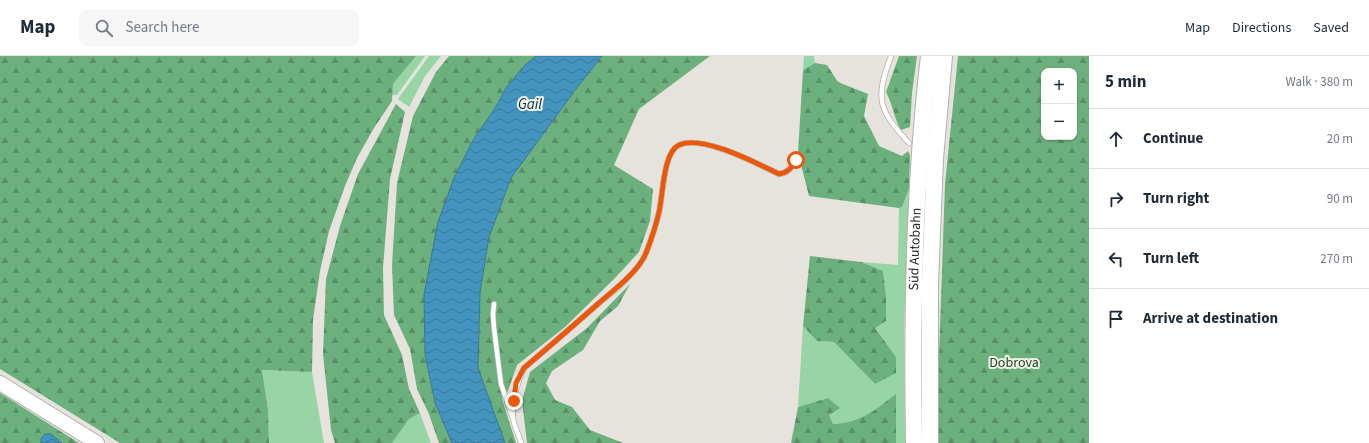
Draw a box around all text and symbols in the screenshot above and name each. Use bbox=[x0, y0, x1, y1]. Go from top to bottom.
search box bbox=[79, 10, 359, 46]
text: Map bbox=[20, 14, 55, 41]
icon: search bbox=[93, 17, 115, 39]
text: Search here bbox=[125, 17, 199, 38]
text: Map bbox=[1185, 18, 1210, 38]
text: Directions bbox=[1232, 18, 1291, 38]
text: Saved bbox=[1313, 18, 1349, 38]
map controls bbox=[1041, 68, 1077, 140]
button: + bbox=[1041, 68, 1077, 104]
text: 5 min bbox=[1105, 70, 1146, 94]
text: Walk · 380 m bbox=[1285, 73, 1353, 91]
water label: Gail bbox=[518, 94, 542, 115]
button: − bbox=[1041, 104, 1077, 140]
icon: ahead bbox=[1105, 128, 1127, 150]
text: Continue bbox=[1143, 128, 1203, 149]
text: 20 m bbox=[1327, 130, 1353, 148]
route start bbox=[787, 151, 805, 169]
icon: right bbox=[1105, 188, 1127, 210]
text: Turn right bbox=[1143, 188, 1209, 209]
text: 90 m bbox=[1327, 190, 1353, 208]
street label: Süd Autobahn bbox=[904, 207, 927, 291]
icon: left bbox=[1105, 248, 1127, 270]
text: Turn left bbox=[1143, 248, 1199, 269]
text: 270 m bbox=[1320, 250, 1353, 268]
icon: arrive bbox=[1105, 308, 1127, 330]
text: Arrive at destination bbox=[1143, 308, 1278, 329]
park label: Dobrova bbox=[989, 353, 1039, 373]
route end bbox=[505, 392, 523, 410]

